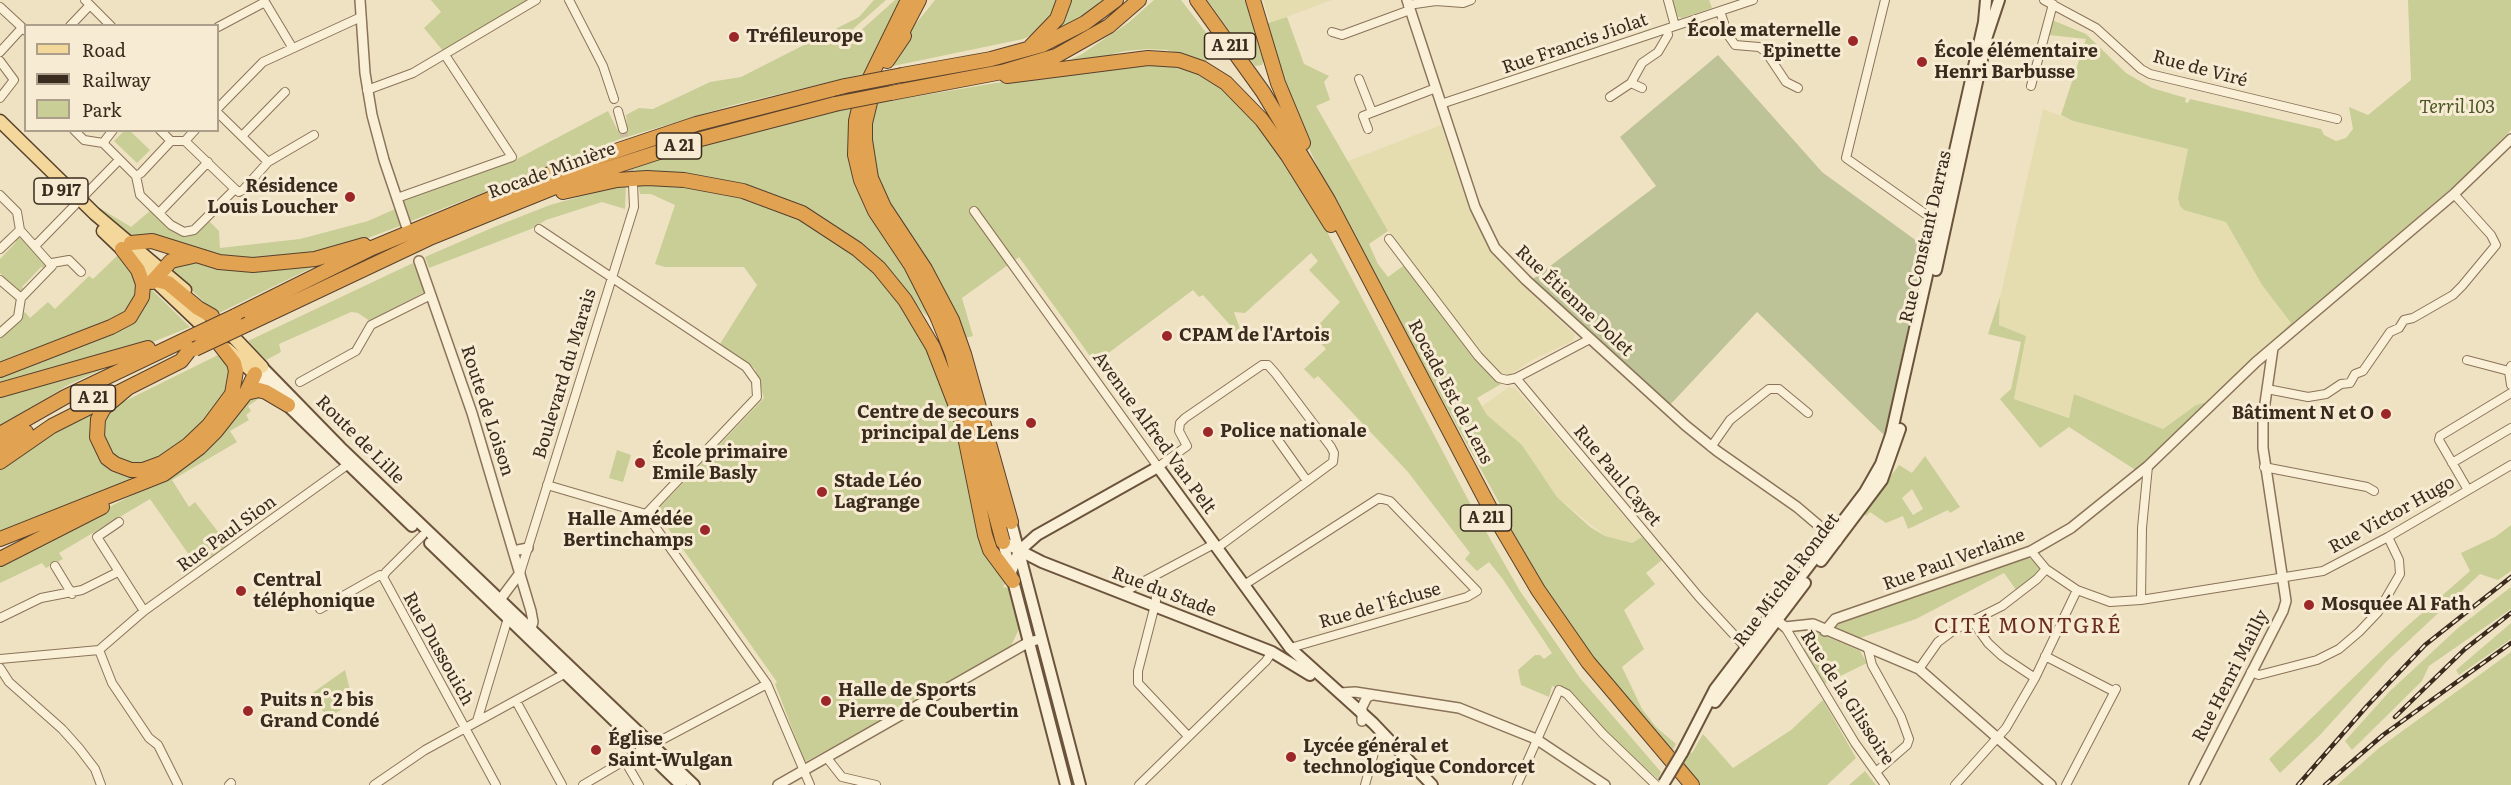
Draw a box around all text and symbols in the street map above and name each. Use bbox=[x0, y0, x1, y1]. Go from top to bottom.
street label: Rue Francis Jiolat bbox=[1499, 9, 1651, 79]
place label: École maternelle Epinette bbox=[1687, 20, 1841, 63]
legend bbox=[24, 24, 219, 132]
place label: Tréfileurope bbox=[746, 26, 863, 48]
marker: Tréfileurope bbox=[727, 30, 741, 44]
road number: A 211 bbox=[1204, 33, 1256, 59]
marker: École maternelle Epinette bbox=[1846, 34, 1860, 48]
text: Road bbox=[82, 36, 126, 63]
place label: École élémentaire Henri Barbusse bbox=[1934, 41, 2098, 84]
street label: Rue de Viré bbox=[2150, 46, 2250, 92]
marker: École élémentaire Henri Barbusse bbox=[1915, 55, 1929, 69]
text: Railway bbox=[82, 66, 151, 93]
text: Park bbox=[82, 96, 121, 123]
park label: Terril 103 bbox=[2419, 97, 2495, 119]
road number: A 21 bbox=[656, 133, 702, 159]
street label: Rocade Minière bbox=[485, 138, 619, 204]
street label: Rue Constant Darras bbox=[1896, 149, 1956, 325]
place label: Résidence Louis Loucher bbox=[207, 176, 338, 219]
road number: D 917 bbox=[34, 178, 88, 204]
marker: Résidence Louis Loucher bbox=[343, 190, 357, 204]
street label: Rue Étienne Dolet bbox=[1511, 241, 1637, 361]
street label: Boulevard du Marais bbox=[529, 286, 601, 462]
street label: Rocade Est de Lens bbox=[1403, 316, 1497, 468]
place label: CPAM de l'Artois bbox=[1179, 325, 1330, 347]
marker: CPAM de l'Artois bbox=[1160, 329, 1174, 343]
street label: Route de Loison bbox=[456, 343, 518, 479]
street label: Avenue Alfred Van Pelt bbox=[1088, 348, 1220, 518]
road number: A 21 bbox=[70, 385, 116, 411]
street label: Route de Lille bbox=[311, 391, 409, 489]
place label: Centre de secours principal de Lens bbox=[857, 402, 1019, 444]
place label: Bâtiment N et O bbox=[2232, 403, 2374, 425]
marker: Bâtiment N et O bbox=[2379, 407, 2393, 421]
marker: Centre de secours principal de Lens bbox=[1024, 416, 1038, 430]
place label: Police nationale bbox=[1220, 421, 1367, 443]
street label: Rue Paul Cayet bbox=[1569, 421, 1665, 531]
marker: Police nationale bbox=[1201, 425, 1215, 439]
place label: École primaire Emile Basly bbox=[652, 442, 788, 484]
marker: École primaire Emile Basly bbox=[633, 456, 647, 470]
place label: Stade Léo Lagrange bbox=[834, 471, 922, 514]
street label: Rue Victor Hugo bbox=[2325, 471, 2459, 559]
marker: Stade Léo Lagrange bbox=[815, 485, 829, 499]
street label: Rue Paul Sion bbox=[173, 491, 281, 577]
road number: A 211 bbox=[1460, 505, 1512, 531]
place label: Halle Amédée Bertinchamps bbox=[563, 509, 693, 552]
street label: Rue Michel Rondet bbox=[1730, 509, 1844, 651]
marker: Halle Amédée Bertinchamps bbox=[698, 523, 712, 537]
street label: Rue Paul Verlaine bbox=[1880, 524, 2028, 596]
street label: Rue du Stade bbox=[1109, 562, 1219, 622]
place label: Central téléphonique bbox=[253, 570, 375, 612]
street label: Rue de l'Écluse bbox=[1317, 578, 1443, 634]
marker: Central téléphonique bbox=[234, 584, 248, 598]
street label: Rue Dussouich bbox=[398, 588, 478, 710]
place label: Mosquée Al Fath bbox=[2321, 594, 2471, 616]
marker: Mosquée Al Fath bbox=[2302, 598, 2316, 612]
street label: Rue Henri Mailly bbox=[2188, 606, 2274, 746]
district label: CITÉ MONTGRÉ bbox=[1934, 614, 2122, 640]
street label: Rue de la Glissoire bbox=[1796, 627, 1898, 769]
place label: Halle de Sports Pierre de Coubertin bbox=[838, 680, 1019, 722]
place label: Puits n° 2 bis Grand Condé bbox=[260, 690, 380, 732]
marker: Halle de Sports Pierre de Coubertin bbox=[819, 694, 833, 708]
marker: Puits n° 2 bis Grand Condé bbox=[241, 704, 255, 718]
place label: Église Saint-Wulgan bbox=[608, 729, 733, 771]
place label: Lycée général et technologique Condorcet bbox=[1303, 736, 1535, 778]
marker: Église Saint-Wulgan bbox=[589, 743, 603, 757]
marker: Lycée général et technologique Condorcet bbox=[1284, 750, 1298, 764]

